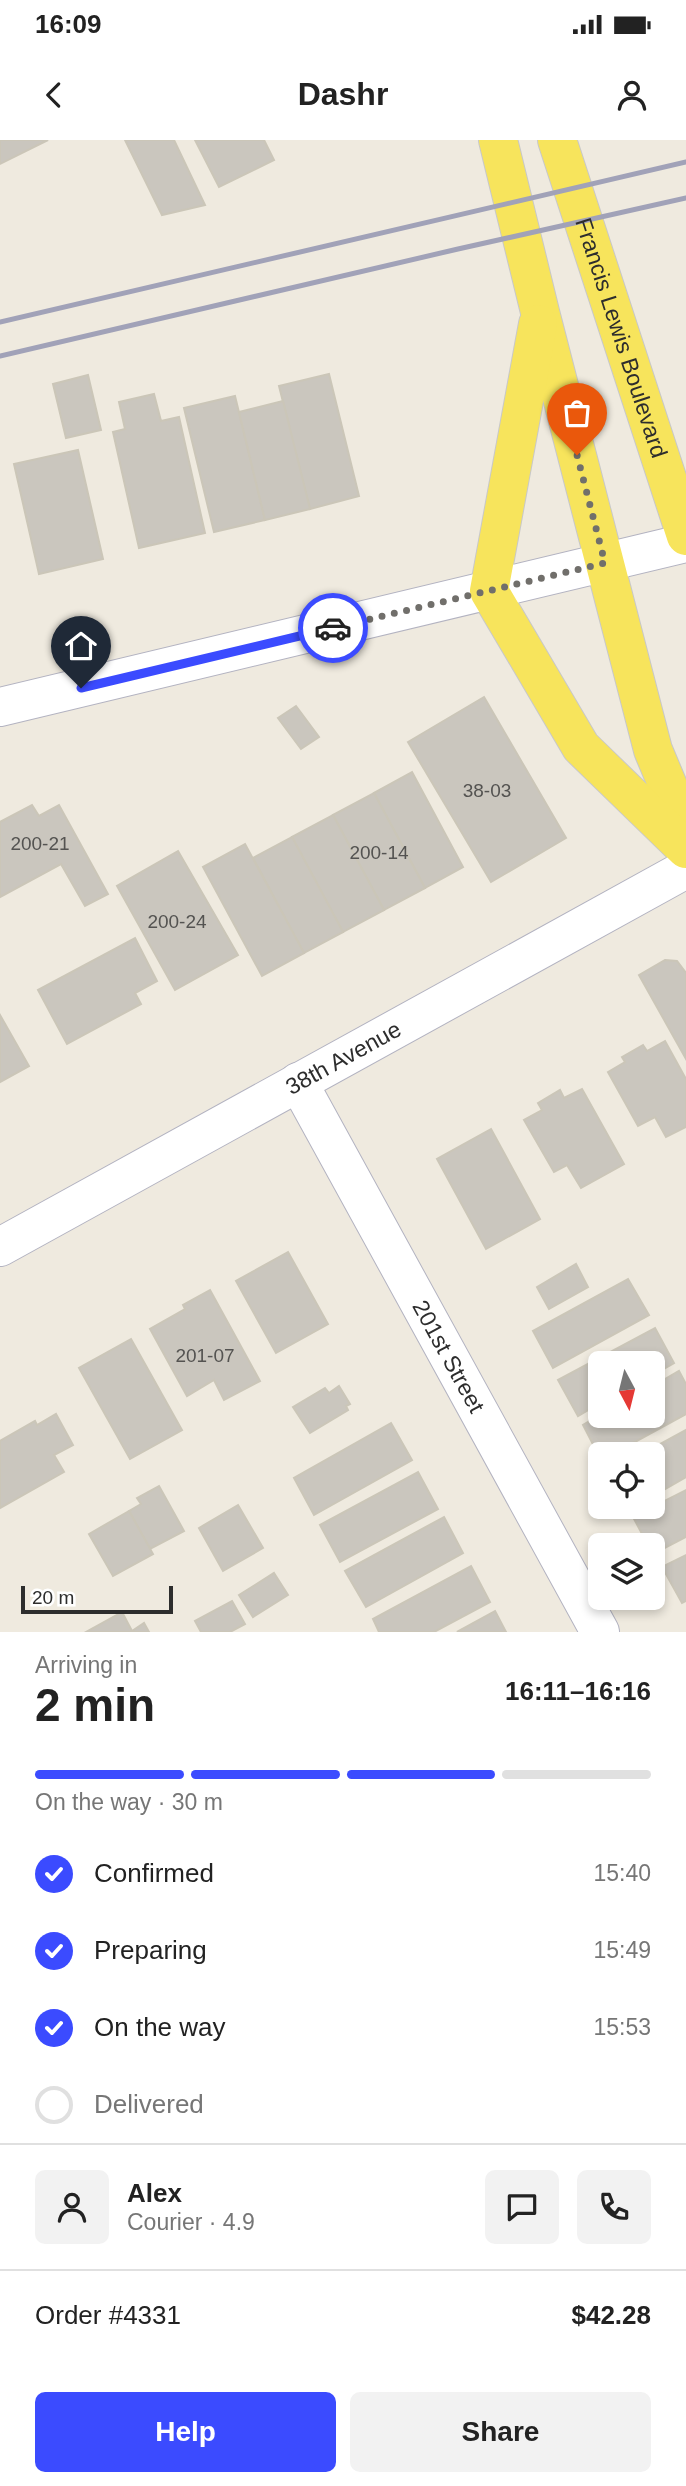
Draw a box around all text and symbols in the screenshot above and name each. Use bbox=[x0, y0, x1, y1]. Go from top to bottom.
text: 16:09 bbox=[35, 9, 102, 39]
icon: back bbox=[35, 76, 73, 114]
text: Dashr bbox=[298, 76, 388, 112]
icon: person bbox=[613, 76, 651, 114]
street label: Francis Lewis Boulevard bbox=[570, 215, 673, 461]
pin bbox=[547, 383, 607, 455]
icon: bag bbox=[558, 394, 596, 432]
courier bbox=[298, 593, 368, 663]
icon: car bbox=[314, 609, 352, 647]
pin bbox=[51, 616, 111, 688]
icon: home bbox=[62, 627, 100, 665]
house number: 38-03 bbox=[463, 780, 511, 801]
house number: 200-21 bbox=[10, 833, 70, 854]
house number: 200-14 bbox=[349, 842, 409, 863]
house number: 200-24 bbox=[147, 911, 207, 932]
street label: 38th Avenue bbox=[281, 1016, 405, 1100]
street label: 201st Street bbox=[407, 1296, 490, 1418]
house number: 201-07 bbox=[175, 1345, 235, 1366]
north arrow bbox=[588, 1351, 665, 1428]
map controls bbox=[588, 1351, 665, 1610]
button: locate bbox=[588, 1442, 665, 1519]
button: layers bbox=[588, 1533, 665, 1610]
scale bar bbox=[21, 1583, 173, 1615]
text: 20 m bbox=[32, 1587, 74, 1608]
text: Arriving in bbox=[35, 1652, 137, 1678]
text: 16:11–16:16 bbox=[505, 1676, 651, 1706]
text: 2 min bbox=[35, 1679, 155, 1731]
text: On the way · 30 m bbox=[35, 1789, 223, 1815]
icon: check bbox=[35, 1855, 73, 1893]
text: Confirmed bbox=[94, 1858, 214, 1888]
text: 15:40 bbox=[593, 1860, 651, 1886]
icon: check bbox=[35, 1932, 73, 1970]
text: Preparing bbox=[94, 1935, 207, 1965]
text: 15:49 bbox=[593, 1937, 651, 1963]
icon: check bbox=[35, 2009, 73, 2047]
text: On the way bbox=[94, 2012, 226, 2042]
text: 15:53 bbox=[593, 2014, 651, 2040]
text: Delivered bbox=[94, 2089, 204, 2119]
button: person bbox=[35, 2170, 109, 2244]
button: chat bbox=[485, 2170, 559, 2244]
button: phone bbox=[577, 2170, 651, 2244]
text: Alex bbox=[127, 2178, 182, 2208]
text: Courier · 4.9 bbox=[127, 2209, 255, 2235]
text: Order #4331 bbox=[35, 2300, 181, 2330]
text: $42.28 bbox=[571, 2300, 651, 2330]
button: Help bbox=[35, 2392, 336, 2472]
button: Share bbox=[350, 2392, 651, 2472]

